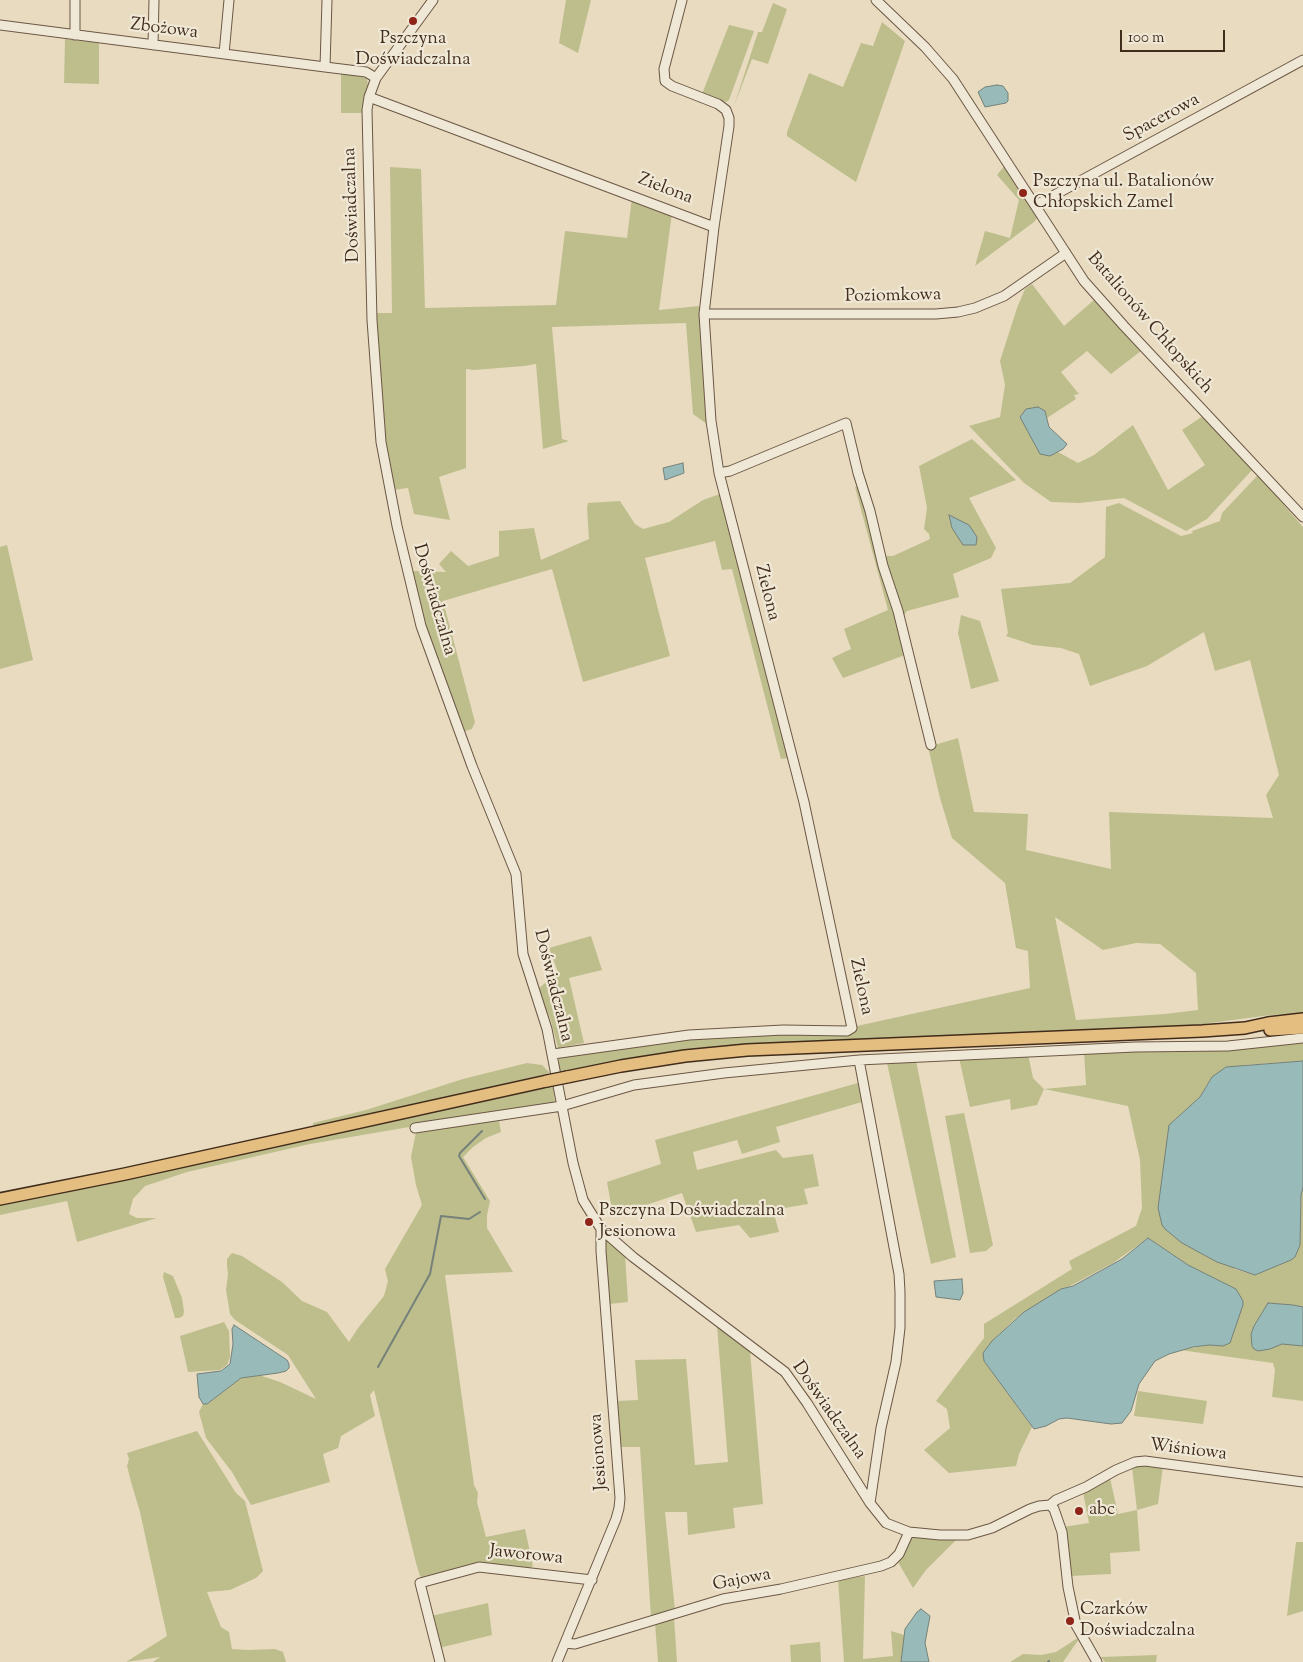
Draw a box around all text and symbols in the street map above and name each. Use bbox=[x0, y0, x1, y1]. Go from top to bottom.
street label: Zbożowa bbox=[129, 15, 199, 45]
marker: Pszczyna Doświadczalna bbox=[407, 15, 419, 27]
scale bar bbox=[1123, 20, 1228, 52]
text: 100 m bbox=[1128, 28, 1164, 49]
place label: Pszczyna Doświadczalna bbox=[356, 29, 470, 72]
street label: Spacerowa bbox=[1120, 90, 1204, 148]
street label: Doświadczalna bbox=[340, 147, 366, 263]
street label: Zielona bbox=[634, 170, 696, 210]
place label: Pszczyna ul. Batalionów Chłopskich Zamel bbox=[1033, 172, 1214, 214]
marker: Pszczyna ul. Batalionów Chłopskich Zamel bbox=[1017, 187, 1029, 199]
street label: Batalionów Chłopskich bbox=[1081, 249, 1217, 399]
street label: Poziomkowa bbox=[845, 285, 941, 309]
street label: Doświadczalna bbox=[407, 542, 459, 658]
street label: Zielona bbox=[749, 563, 783, 623]
street label: Doświadczalna bbox=[528, 928, 576, 1044]
street label: Zielona bbox=[844, 957, 876, 1017]
place label: Pszczyna Doświadczalna Jesionowa bbox=[599, 1201, 784, 1244]
marker: Pszczyna Doświadczalna Jesionowa bbox=[583, 1216, 595, 1228]
street label: Doświadczalna bbox=[786, 1358, 870, 1464]
street label: Jesionowa bbox=[587, 1413, 613, 1491]
street label: Wiśniowa bbox=[1148, 1436, 1228, 1466]
place label: abc bbox=[1089, 1500, 1115, 1522]
marker: abc bbox=[1073, 1505, 1085, 1517]
street label: Jaworowa bbox=[488, 1541, 564, 1571]
street label: Gajowa bbox=[711, 1565, 773, 1597]
place label: Czarków Doświadczalna bbox=[1080, 1600, 1195, 1642]
marker: Czarków Doświadczalna bbox=[1064, 1615, 1076, 1627]

